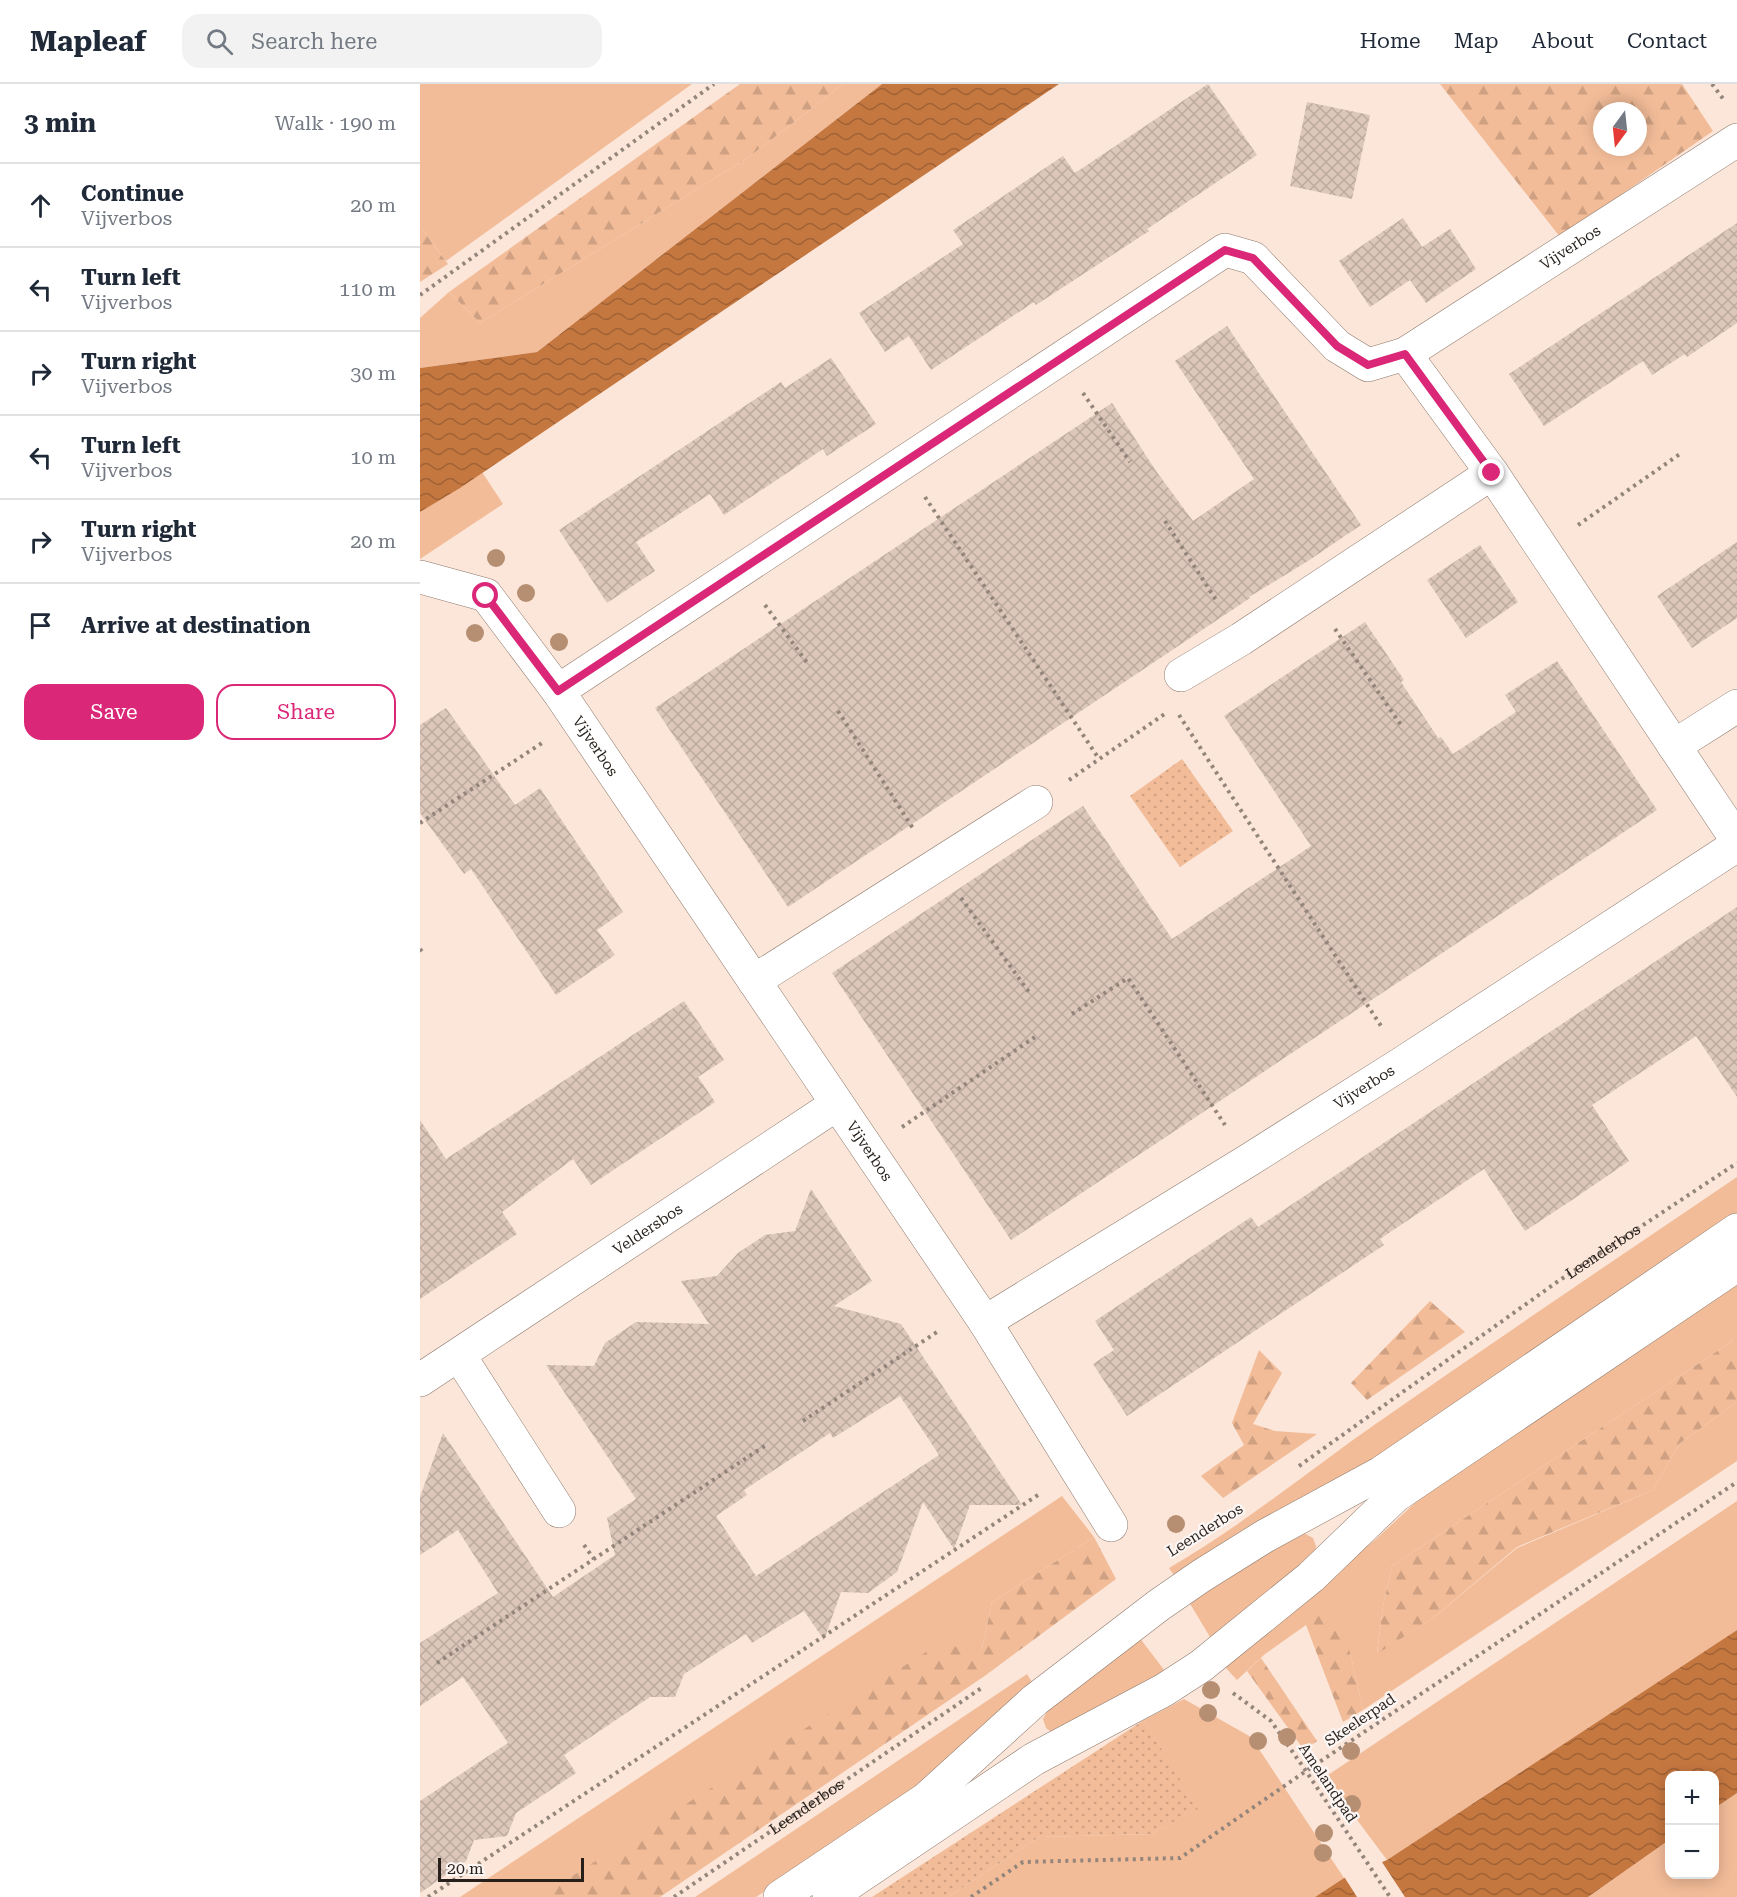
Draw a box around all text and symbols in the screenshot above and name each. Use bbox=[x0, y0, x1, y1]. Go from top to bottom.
search box bbox=[182, 14, 602, 68]
text: Mapleaf bbox=[30, 25, 146, 58]
icon: search bbox=[203, 25, 236, 58]
text: Search here bbox=[251, 29, 377, 54]
text: Home bbox=[1360, 29, 1421, 53]
text: Map bbox=[1454, 29, 1499, 53]
text: About bbox=[1532, 29, 1594, 53]
text: Contact bbox=[1627, 29, 1707, 53]
north arrow bbox=[1593, 102, 1647, 156]
text: 3 min bbox=[24, 108, 96, 138]
text: Walk · 190 m bbox=[275, 111, 396, 135]
text: Continue bbox=[81, 181, 184, 206]
icon: ahead bbox=[24, 189, 57, 222]
text: 20 m bbox=[350, 193, 396, 217]
text: Vijverbos bbox=[81, 206, 172, 230]
street label: Vijverbos bbox=[1537, 221, 1604, 274]
text: Turn left bbox=[81, 265, 181, 290]
icon: left bbox=[24, 273, 57, 306]
text: 110 m bbox=[339, 277, 396, 301]
text: Vijverbos bbox=[81, 290, 172, 314]
text: Turn right bbox=[81, 349, 196, 374]
icon: right bbox=[24, 357, 57, 390]
text: 30 m bbox=[350, 361, 396, 385]
text: Vijverbos bbox=[81, 374, 172, 398]
text: Turn left bbox=[81, 433, 181, 458]
icon: left bbox=[24, 441, 57, 474]
text: 10 m bbox=[350, 445, 396, 469]
text: Vijverbos bbox=[81, 458, 172, 482]
route end bbox=[1478, 459, 1504, 485]
text: Turn right bbox=[81, 517, 196, 542]
icon: right bbox=[24, 525, 57, 558]
text: 20 m bbox=[350, 529, 396, 553]
text: Vijverbos bbox=[81, 542, 172, 566]
route start bbox=[472, 582, 498, 608]
icon: arrive bbox=[24, 609, 57, 642]
text: Arrive at destination bbox=[81, 613, 310, 638]
button: Save bbox=[24, 684, 204, 740]
button: Share bbox=[216, 684, 396, 740]
street label: Vijverbos bbox=[569, 713, 622, 780]
street label: Vijverbos bbox=[1330, 1061, 1398, 1113]
street label: Vijverbos bbox=[843, 1118, 896, 1185]
street label: Veldersbos bbox=[609, 1200, 686, 1259]
street label: Leenderbos bbox=[1562, 1220, 1644, 1283]
street label: Leenderbos bbox=[1164, 1500, 1246, 1560]
street label: Skeelerpad bbox=[1321, 1690, 1399, 1750]
street label: Amelandpad bbox=[1295, 1740, 1361, 1826]
map controls bbox=[1665, 1771, 1719, 1879]
button: + bbox=[1665, 1771, 1719, 1825]
street label: Leenderbos bbox=[766, 1776, 847, 1839]
button: − bbox=[1665, 1825, 1719, 1879]
scale bar bbox=[438, 1855, 584, 1882]
text: 20 m bbox=[447, 1859, 484, 1878]

